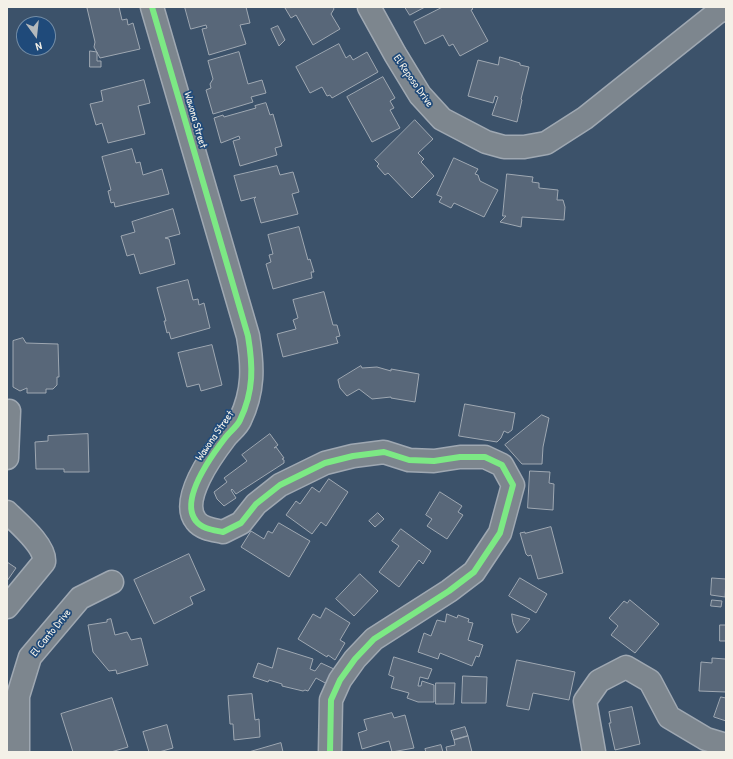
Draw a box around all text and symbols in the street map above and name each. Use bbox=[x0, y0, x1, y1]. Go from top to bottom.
north arrow bbox=[16, 16, 56, 56]
text: N bbox=[34, 39, 43, 54]
street label: El Reposo Drive bbox=[390, 52, 436, 110]
street label: Wawona Street bbox=[181, 90, 209, 150]
street label: Wawona Street bbox=[193, 408, 237, 464]
street label: El Canto Drive bbox=[28, 607, 74, 659]

